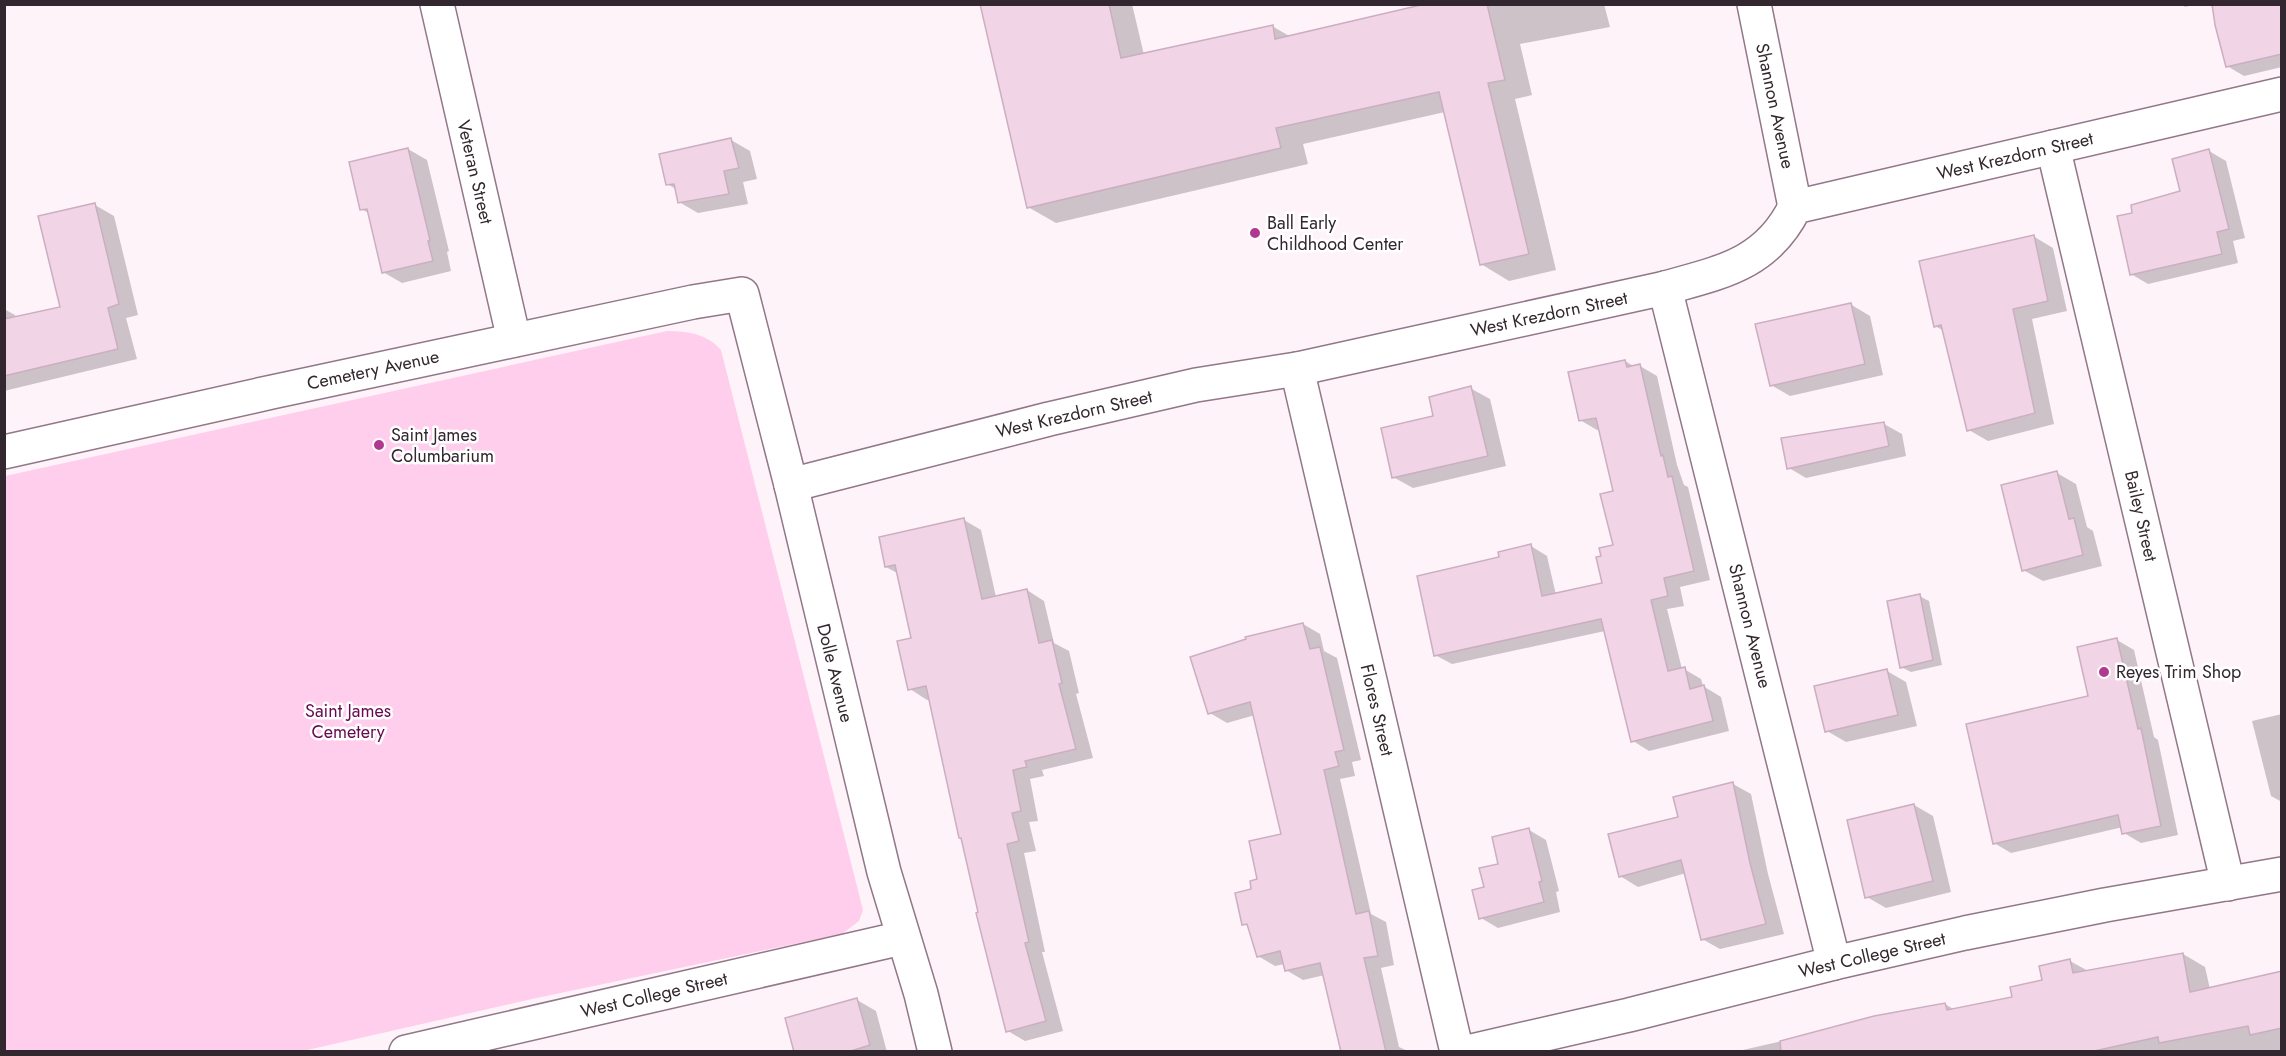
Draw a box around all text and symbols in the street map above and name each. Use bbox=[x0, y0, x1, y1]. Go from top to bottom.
street label: Shannon Avenue bbox=[1749, 41, 1801, 171]
street label: Veteran Street bbox=[450, 117, 500, 227]
street label: West Krezdorn Street bbox=[1934, 125, 2097, 187]
place label: Ball Early Childhood Center bbox=[1267, 210, 1404, 257]
marker: Ball Early Childhood Center bbox=[1248, 226, 1262, 240]
street label: West Krezdorn Street bbox=[1468, 285, 1631, 343]
street label: Cemetery Avenue bbox=[304, 343, 442, 397]
street label: West Krezdorn Street bbox=[993, 383, 1156, 445]
place label: Saint James Columbarium bbox=[391, 422, 494, 469]
marker: Saint James Columbarium bbox=[372, 438, 386, 452]
street label: Bailey Street bbox=[2118, 468, 2164, 565]
street label: Shannon Avenue bbox=[1722, 561, 1778, 691]
street label: Dolle Avenue bbox=[810, 621, 860, 725]
place label: Reyes Trim Shop bbox=[2116, 659, 2241, 685]
street label: Flores Street bbox=[1354, 661, 1400, 759]
marker: Reyes Trim Shop bbox=[2097, 665, 2111, 679]
park label: Saint James Cemetery bbox=[305, 698, 391, 745]
street label: West College Street bbox=[1796, 925, 1949, 985]
street label: West College Street bbox=[578, 965, 731, 1025]

